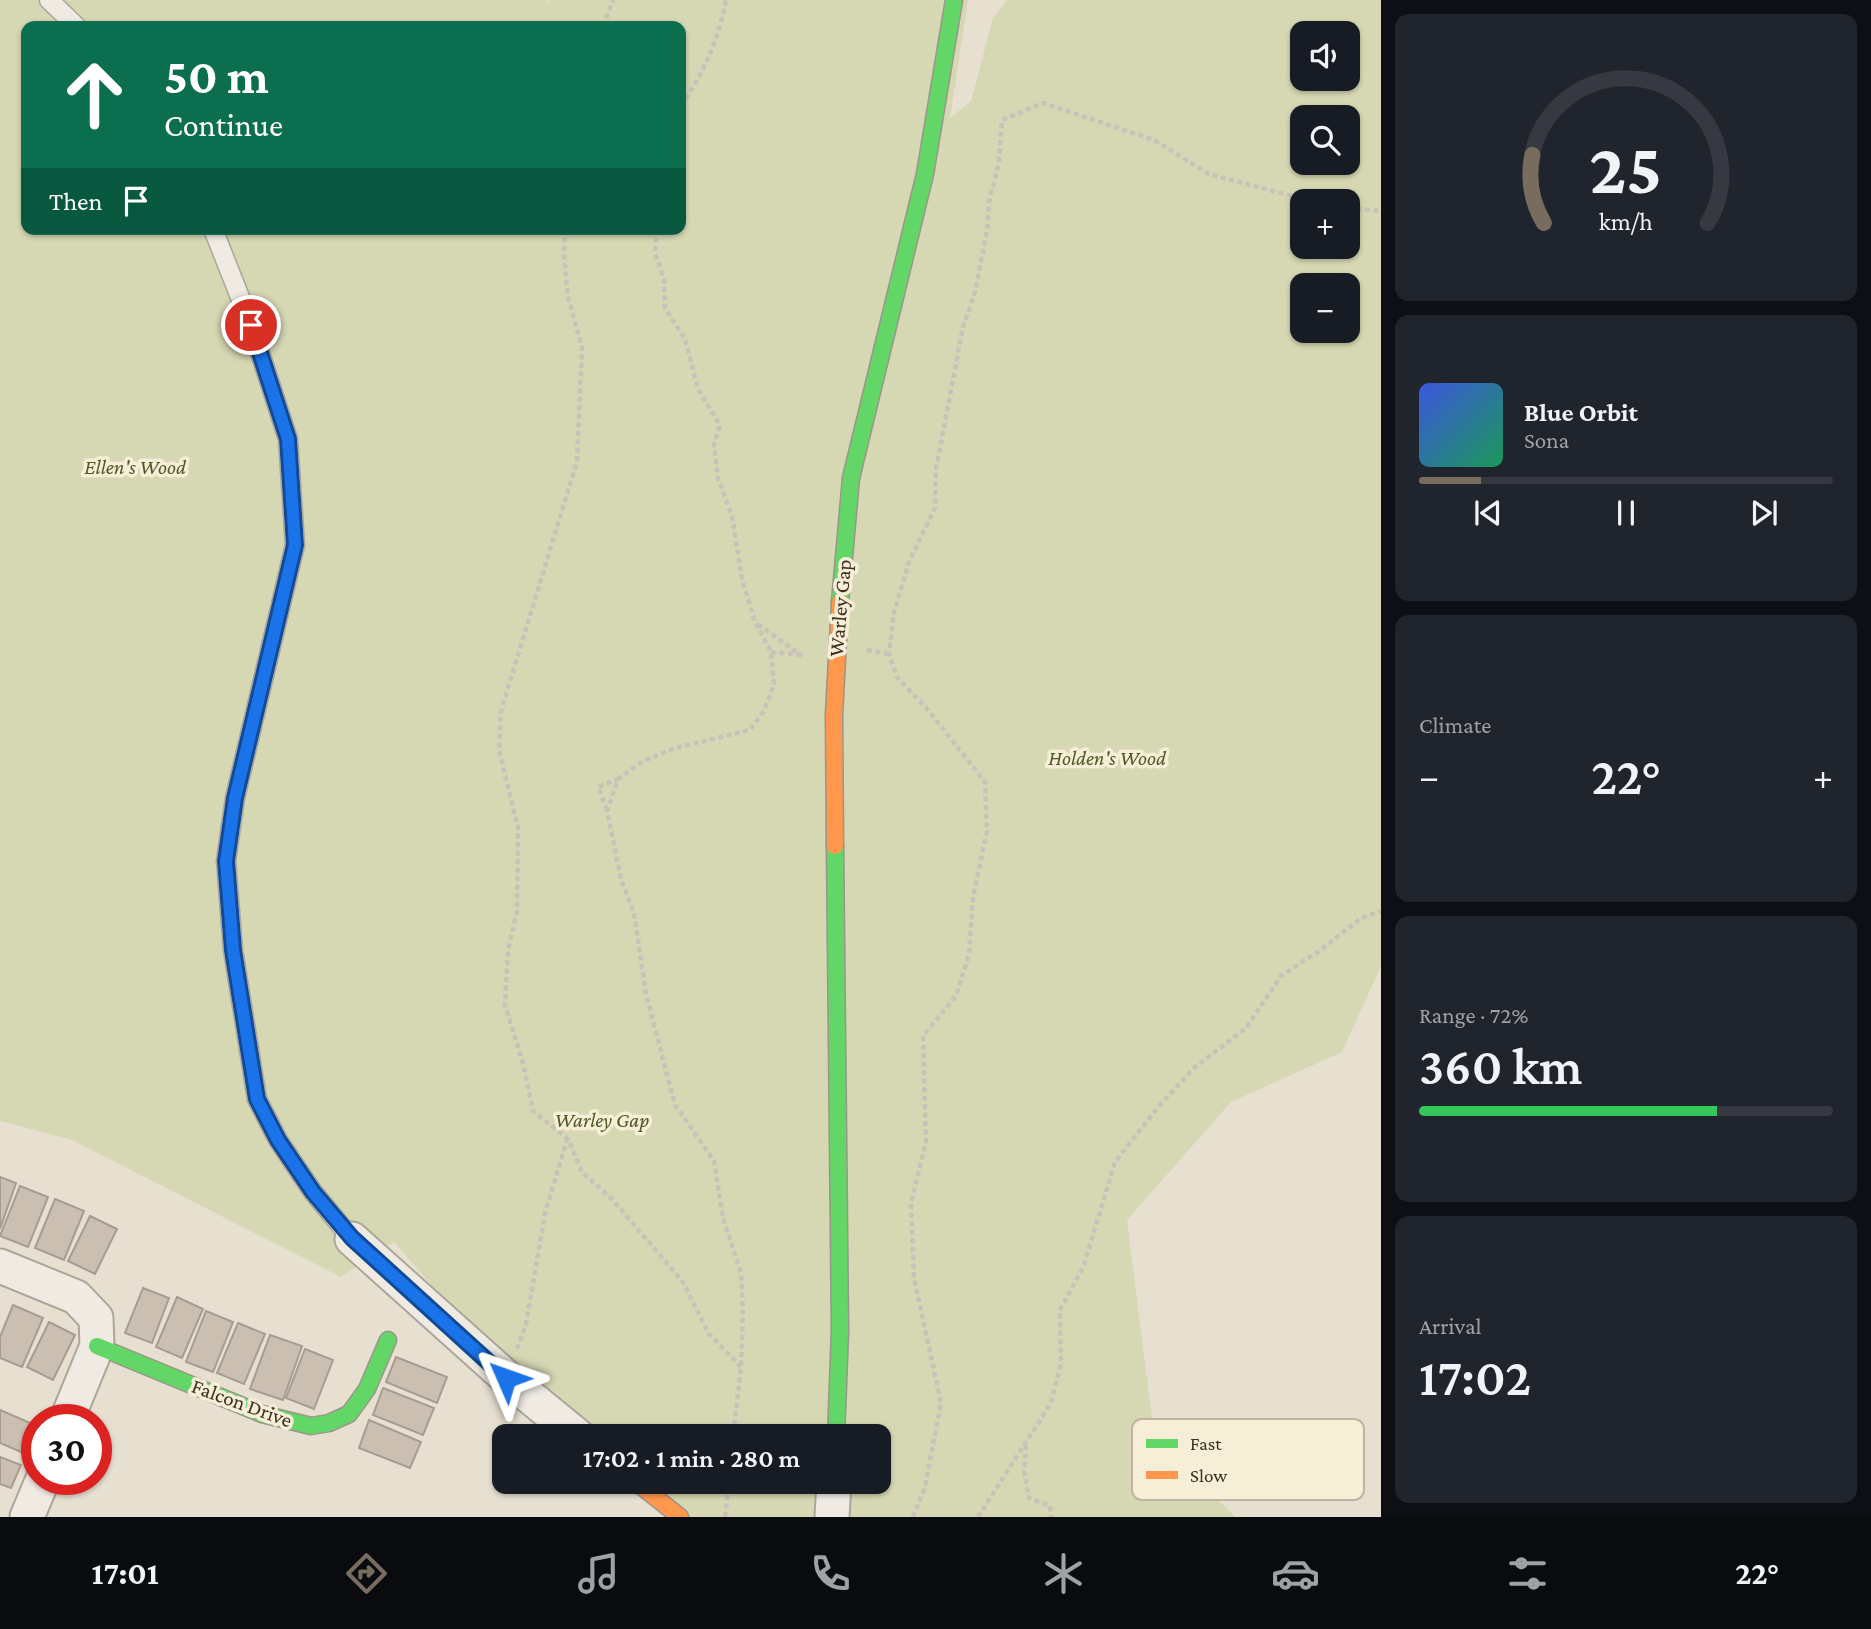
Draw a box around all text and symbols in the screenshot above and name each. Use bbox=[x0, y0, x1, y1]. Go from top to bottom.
map controls bbox=[1290, 21, 1360, 343]
button: sound bbox=[1290, 21, 1360, 91]
icon: ahead bbox=[49, 49, 140, 140]
text: 50 m bbox=[164, 49, 269, 104]
button: search bbox=[1290, 105, 1360, 175]
text: Continue bbox=[164, 107, 283, 143]
text: 25 bbox=[1590, 129, 1662, 210]
icon: arrive bbox=[117, 182, 155, 220]
text: Then bbox=[49, 187, 103, 216]
button: + bbox=[1290, 189, 1360, 259]
text: km/h bbox=[1599, 208, 1653, 235]
button: − bbox=[1290, 273, 1360, 343]
pin bbox=[221, 295, 281, 355]
icon: arrive bbox=[232, 306, 270, 344]
text: Blue Orbit bbox=[1524, 398, 1638, 427]
text: Sona bbox=[1524, 427, 1569, 453]
park label: Ellen's Wood bbox=[84, 455, 187, 479]
icon: previous bbox=[1469, 494, 1507, 532]
icon: pause bbox=[1607, 494, 1645, 532]
icon: next bbox=[1745, 494, 1783, 532]
street label: Warley Gap bbox=[824, 558, 856, 658]
text: Climate bbox=[1419, 712, 1491, 738]
park label: Holden's Wood bbox=[1048, 746, 1167, 770]
text: 22° bbox=[1591, 747, 1661, 805]
text: − bbox=[1419, 755, 1439, 797]
text: + bbox=[1813, 755, 1833, 797]
text: Range · 72% bbox=[1419, 1002, 1528, 1028]
text: 360 km bbox=[1419, 1037, 1583, 1095]
park label: Warley Gap bbox=[555, 1108, 649, 1132]
text: Arrival bbox=[1419, 1313, 1482, 1339]
position arrow bbox=[469, 1341, 543, 1415]
text: 17:02 bbox=[1419, 1348, 1531, 1406]
street label: Falcon Drive bbox=[189, 1374, 295, 1432]
speed limit sign: 30 bbox=[21, 1404, 112, 1495]
legend bbox=[1132, 1419, 1364, 1500]
text: Fast bbox=[1190, 1433, 1222, 1454]
text: 17:02 · 1 min · 280 m bbox=[583, 1444, 800, 1473]
text: Slow bbox=[1190, 1465, 1227, 1486]
icon: directions bbox=[342, 1549, 391, 1598]
icon: music bbox=[574, 1549, 623, 1598]
icon: phone bbox=[806, 1549, 855, 1598]
icon: climate bbox=[1039, 1549, 1088, 1598]
icon: car bbox=[1271, 1549, 1320, 1598]
icon: filters bbox=[1503, 1549, 1552, 1598]
text: 17:01 bbox=[92, 1555, 159, 1591]
text: 22° bbox=[1735, 1555, 1779, 1591]

